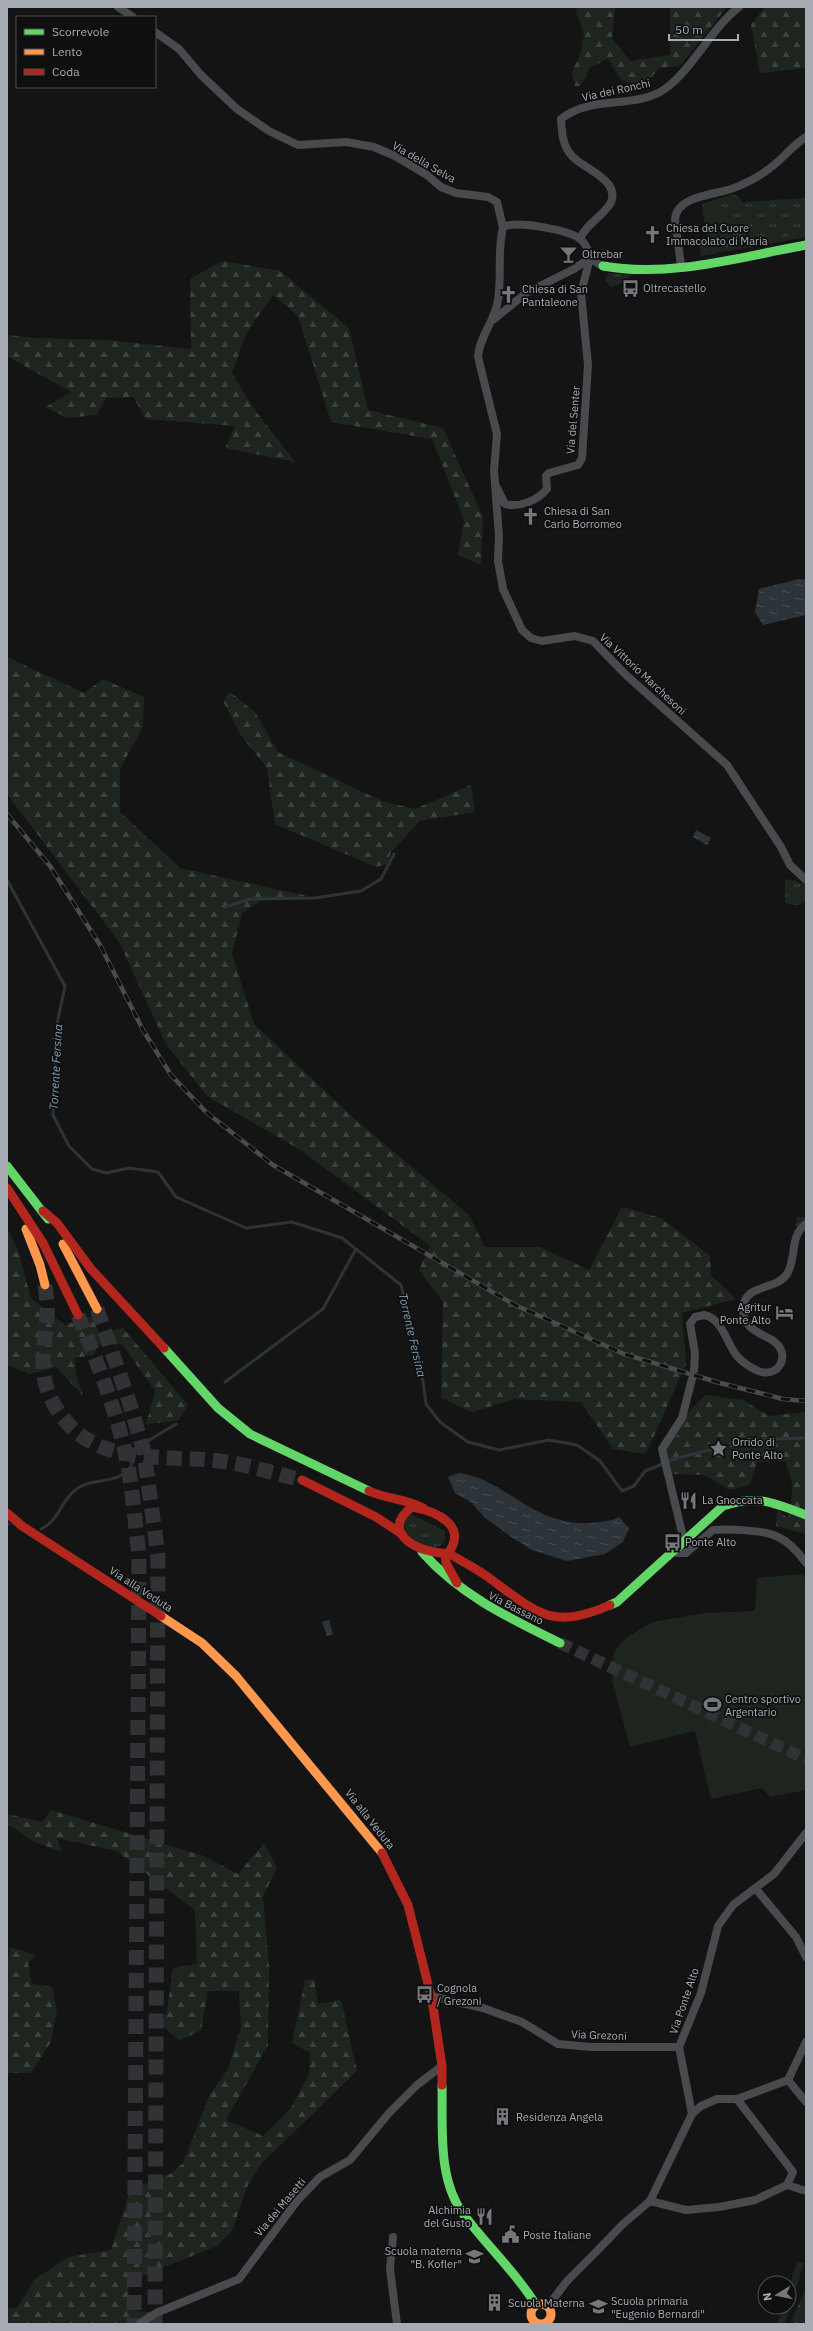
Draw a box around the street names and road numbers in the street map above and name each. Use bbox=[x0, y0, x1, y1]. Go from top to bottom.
street label: Via dei Ronchi bbox=[581, 76, 651, 104]
street label: Via della Selva bbox=[390, 138, 458, 186]
street label: Via del Senter bbox=[563, 385, 583, 455]
street label: Via Vittorio Marchesoni bbox=[597, 630, 689, 718]
street label: Via alla Veduta bbox=[107, 1563, 176, 1615]
street label: Via Bassano bbox=[486, 1588, 546, 1628]
street label: Via alla Veduta bbox=[342, 1786, 398, 1852]
street label: Via Ponte Alto bbox=[666, 1966, 702, 2036]
street label: Via Grezoni bbox=[571, 2027, 627, 2043]
street label: Via dei Masetti bbox=[251, 2175, 309, 2239]

